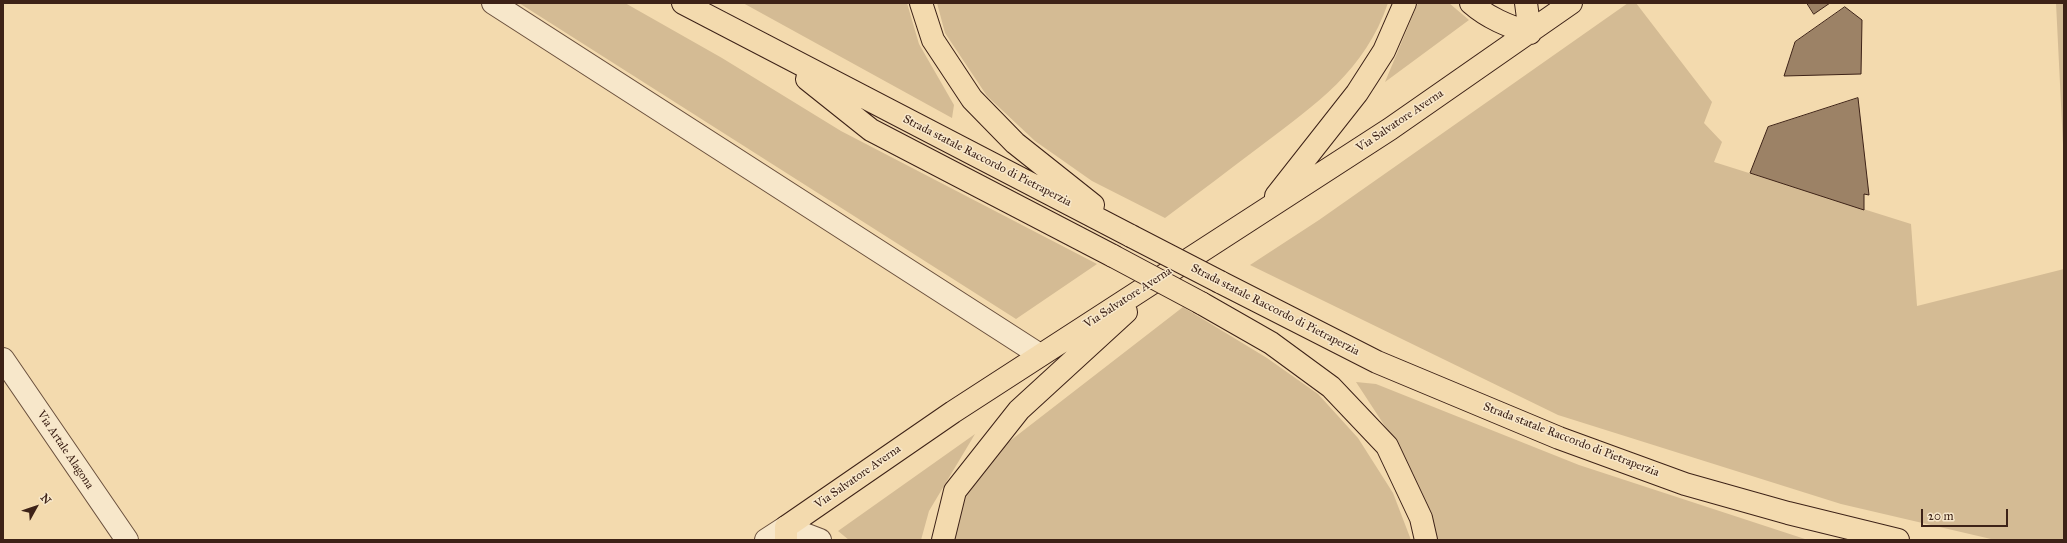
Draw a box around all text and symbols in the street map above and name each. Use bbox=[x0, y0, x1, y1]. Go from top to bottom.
street label: Via Salvatore Averna bbox=[1354, 87, 1446, 155]
street label: Strada statale Raccordo di Pietraperzia bbox=[900, 112, 1074, 210]
street label: Strada statale Raccordo di Pietraperzia bbox=[1188, 261, 1362, 359]
street label: Via Salvatore Averna bbox=[1081, 264, 1175, 332]
street label: Strada statale Raccordo di Pietraperzia bbox=[1481, 400, 1661, 480]
street label: Via Artale Alagona bbox=[33, 408, 97, 492]
street label: Via Salvatore Averna bbox=[812, 442, 904, 512]
north arrow bbox=[16, 487, 56, 527]
text: N bbox=[38, 491, 54, 507]
scale bar bbox=[1923, 501, 2010, 527]
text: 20 m bbox=[1928, 509, 1954, 523]

